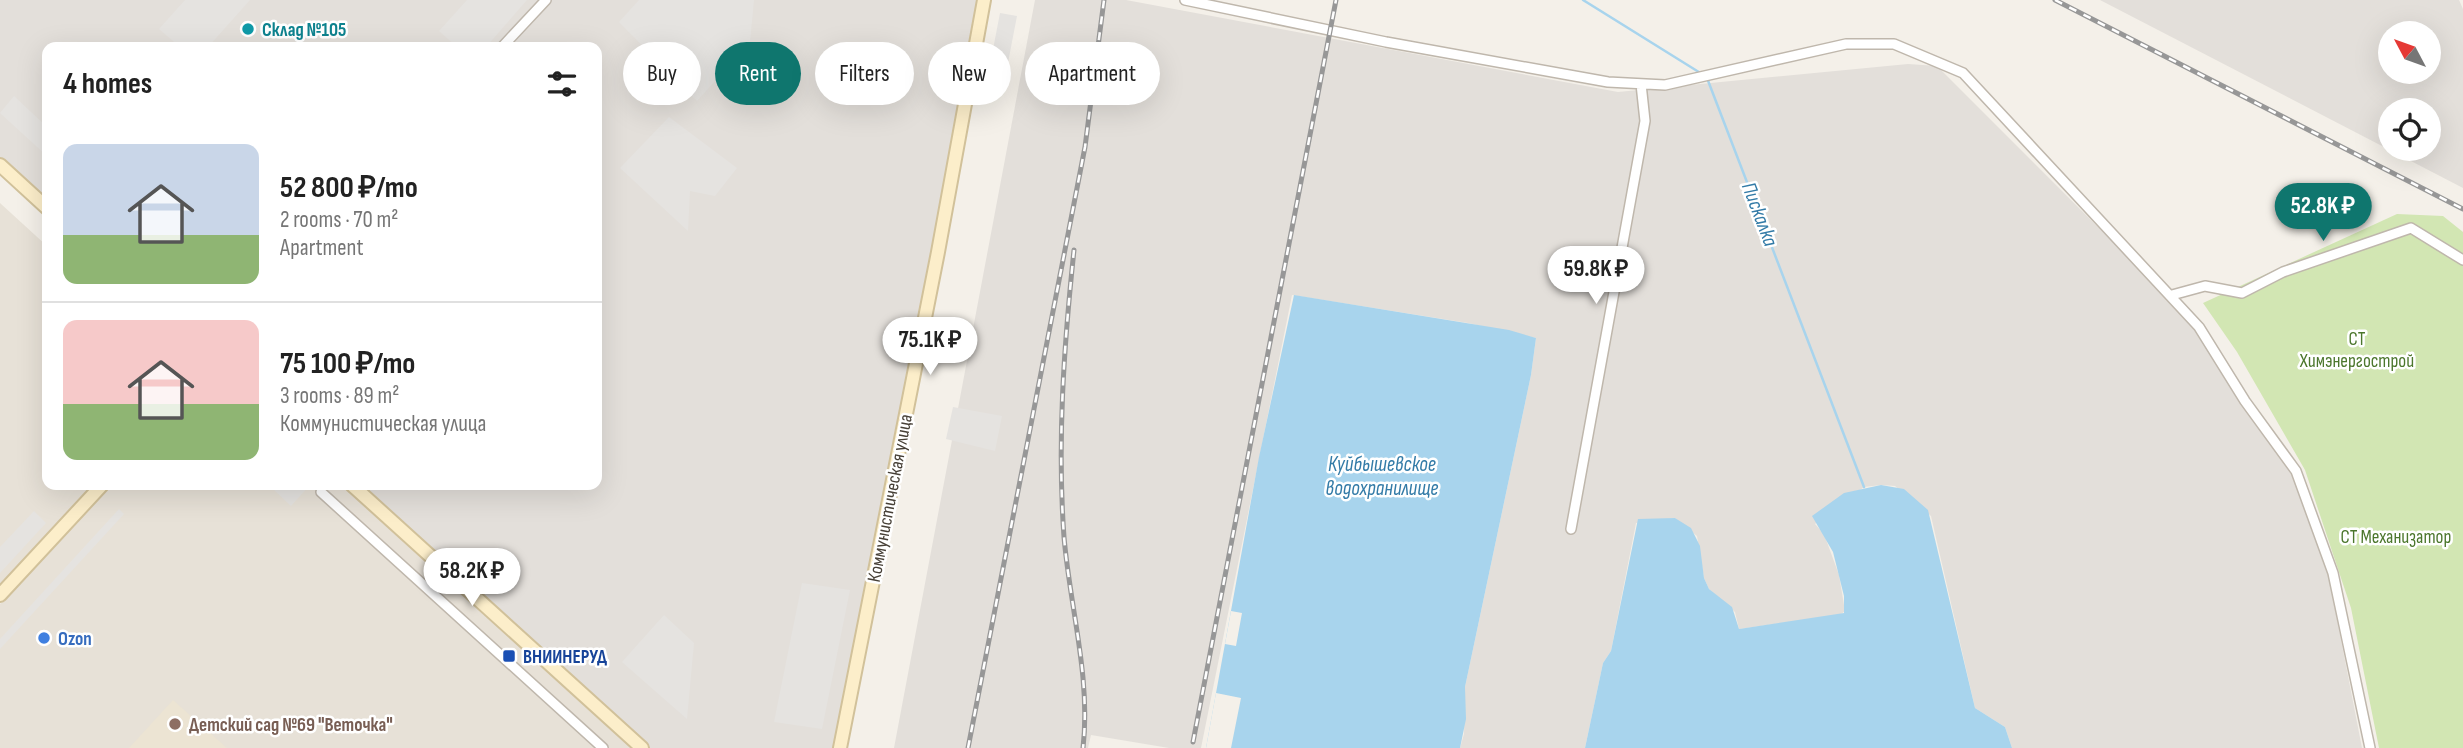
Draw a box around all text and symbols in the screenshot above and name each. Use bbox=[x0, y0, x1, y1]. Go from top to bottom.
place label: Склад №105 bbox=[262, 19, 346, 42]
marker: Склад №105 bbox=[240, 21, 256, 37]
north arrow bbox=[2378, 21, 2441, 84]
map controls bbox=[2378, 21, 2441, 161]
chip: Buy bbox=[623, 42, 701, 105]
chip: Rent bbox=[715, 42, 801, 105]
chip: Filters bbox=[815, 42, 914, 105]
chip: New bbox=[928, 42, 1011, 105]
chip: Apartment bbox=[1025, 42, 1160, 105]
icon: filters bbox=[543, 65, 581, 103]
text: 4 homes bbox=[63, 66, 152, 102]
button: locate bbox=[2378, 98, 2441, 161]
text: 52 800 ₽/mo bbox=[280, 170, 418, 206]
icon: home bbox=[119, 172, 203, 256]
water label: Пискалка bbox=[1736, 179, 1783, 250]
pin: 52.8K ₽ bbox=[2258, 184, 2388, 243]
text: 52.8K ₽ bbox=[2291, 192, 2355, 220]
text: 2 rooms · 70 m² bbox=[280, 206, 398, 234]
text: Apartment bbox=[280, 234, 364, 262]
pin: 59.8K ₽ bbox=[1531, 246, 1661, 306]
text: 59.8K ₽ bbox=[1563, 255, 1629, 283]
pin: 75.1K ₽ bbox=[865, 318, 995, 377]
text: 75.1K ₽ bbox=[898, 326, 962, 354]
park label: СТ Химэнергострой bbox=[2299, 328, 2414, 373]
text: 75 100 ₽/mo bbox=[280, 346, 415, 382]
icon: home bbox=[119, 348, 203, 432]
text: 3 rooms · 89 m² bbox=[280, 382, 399, 410]
text: Коммунистическая улица bbox=[280, 410, 486, 438]
street label: Коммунистическая улица bbox=[863, 412, 918, 584]
water label: Куйбышевское водохранилище bbox=[1326, 452, 1438, 501]
park label: СТ Механизатор bbox=[2341, 526, 2451, 549]
pin: 58.2K ₽ bbox=[407, 548, 537, 608]
text: 58.2K ₽ bbox=[440, 557, 505, 585]
place label: Ozon bbox=[58, 628, 92, 651]
marker: Ozon bbox=[36, 630, 52, 646]
place label: ВНИИНЕРУД bbox=[523, 646, 607, 669]
marker: ВНИИНЕРУД bbox=[501, 648, 517, 664]
place label: Детский сад №69 "Веточка" bbox=[189, 714, 393, 737]
marker: Детский сад №69 "Веточка" bbox=[167, 716, 183, 732]

